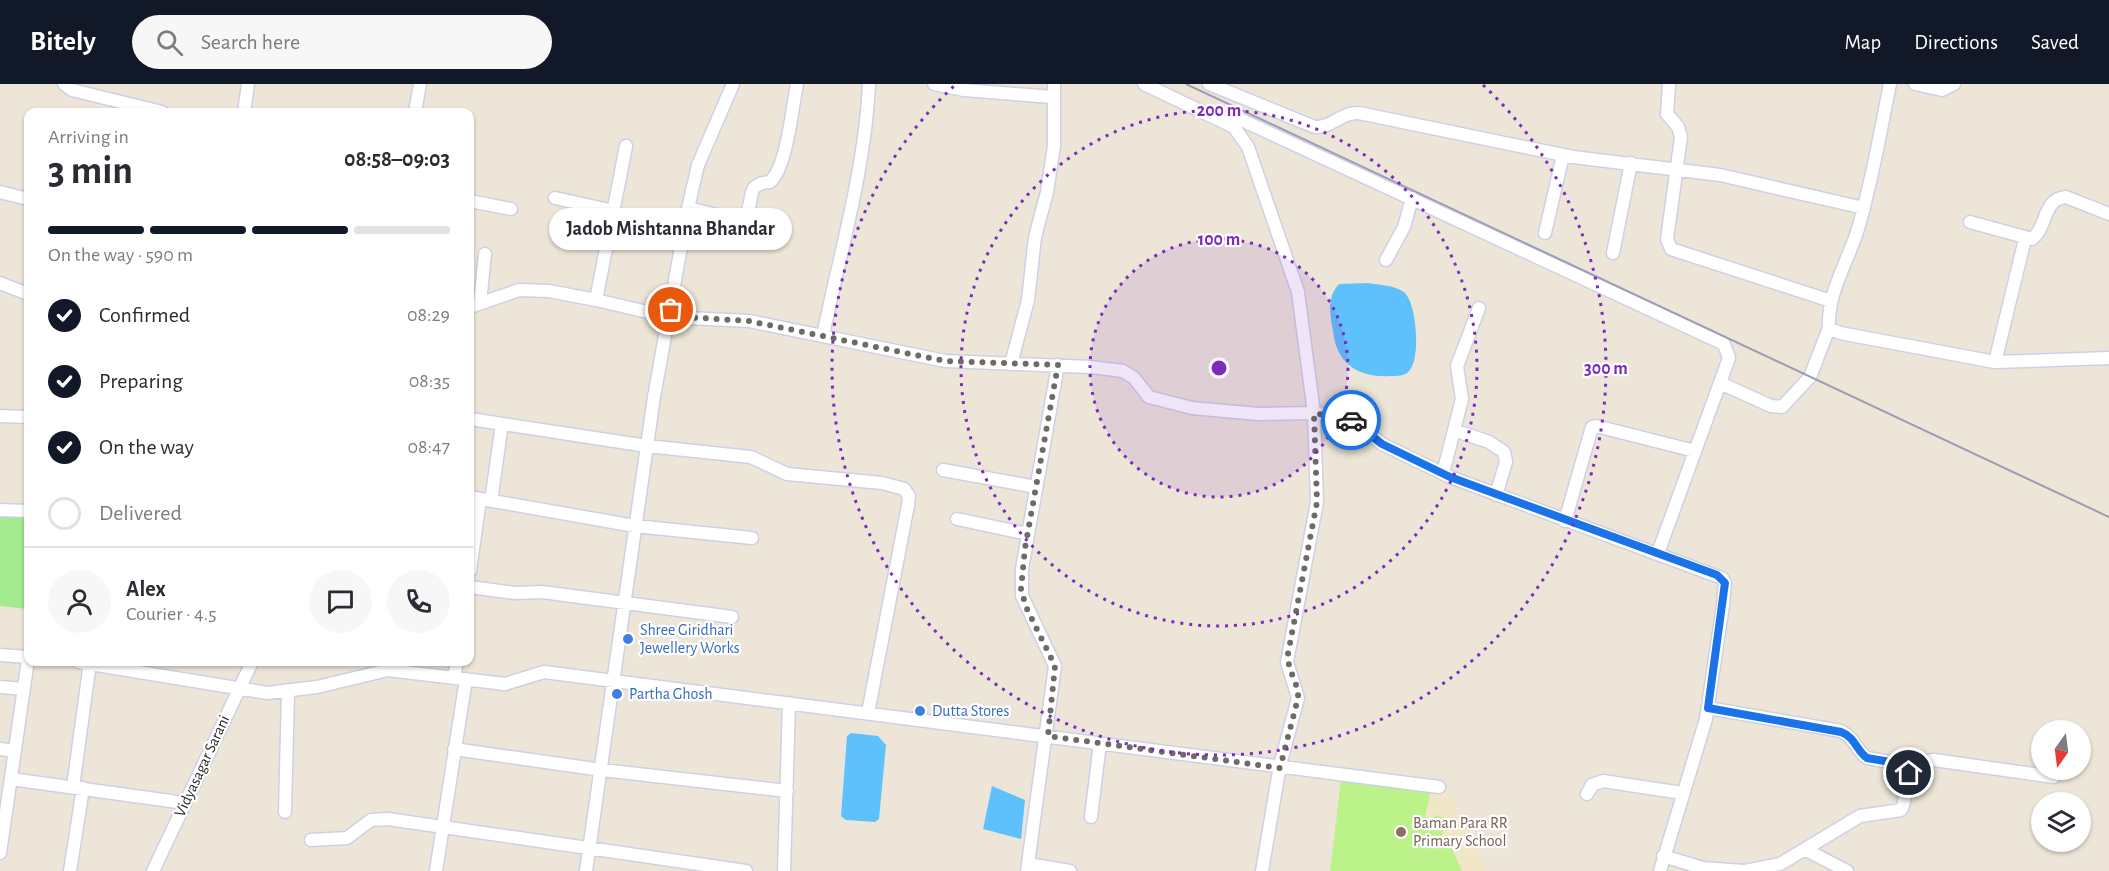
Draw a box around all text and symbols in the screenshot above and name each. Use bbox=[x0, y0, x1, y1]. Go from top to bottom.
search box bbox=[132, 15, 552, 69]
icon: search bbox=[153, 26, 186, 59]
text: Bitely bbox=[30, 28, 96, 56]
text: Search here bbox=[201, 31, 300, 53]
text: Map bbox=[1845, 32, 1881, 53]
text: Directions bbox=[1914, 32, 1998, 53]
text: Saved bbox=[2031, 32, 2079, 53]
text: 200 m bbox=[1197, 102, 1241, 120]
text: Arriving in bbox=[48, 127, 129, 147]
text: 08:58–09:03 bbox=[344, 148, 450, 170]
text: 3 min bbox=[48, 152, 133, 191]
callout: Jadob Mishtanna Bhandar bbox=[550, 208, 792, 250]
text: Jadob Mishtanna Bhandar bbox=[566, 219, 775, 239]
text: 100 m bbox=[1198, 231, 1240, 249]
text: On the way · 590 m bbox=[48, 245, 193, 265]
pin bbox=[645, 284, 696, 335]
icon: bag bbox=[654, 293, 687, 326]
icon: check bbox=[48, 299, 81, 332]
text: Confirmed bbox=[99, 304, 190, 326]
text: 08:29 bbox=[407, 305, 450, 325]
centre of rings bbox=[1209, 358, 1229, 378]
text: 300 m bbox=[1584, 360, 1628, 378]
icon: check bbox=[48, 365, 81, 398]
text: Preparing bbox=[99, 370, 183, 392]
text: 08:35 bbox=[409, 371, 450, 391]
courier bbox=[1321, 390, 1381, 450]
icon: car bbox=[1335, 404, 1368, 437]
icon: check bbox=[48, 431, 81, 464]
text: On the way bbox=[99, 436, 194, 458]
text: 08:47 bbox=[407, 437, 450, 457]
text: Delivered bbox=[99, 502, 182, 524]
button: person bbox=[48, 570, 111, 633]
button: chat bbox=[309, 570, 372, 633]
button: phone bbox=[387, 570, 450, 633]
text: Alex bbox=[126, 578, 166, 600]
text: Courier · 4.5 bbox=[126, 604, 217, 624]
place label: Shree Giridhari Jewellery Works bbox=[640, 622, 740, 657]
marker: Shree Giridhari Jewellery Works bbox=[621, 632, 635, 646]
place label: Partha Ghosh bbox=[629, 686, 713, 702]
marker: Partha Ghosh bbox=[610, 687, 624, 701]
place label: Dutta Stores bbox=[932, 703, 1009, 719]
marker: Dutta Stores bbox=[913, 704, 927, 718]
street label: Vidyasagar Sarani bbox=[172, 713, 233, 820]
north arrow bbox=[2031, 720, 2091, 780]
map controls bbox=[2031, 720, 2091, 852]
pin bbox=[1883, 747, 1934, 798]
icon: home bbox=[1892, 756, 1925, 789]
button: layers bbox=[2031, 792, 2091, 852]
place label: Baman Para RR Primary School bbox=[1413, 815, 1508, 850]
marker: Baman Para RR Primary School bbox=[1394, 825, 1408, 839]

